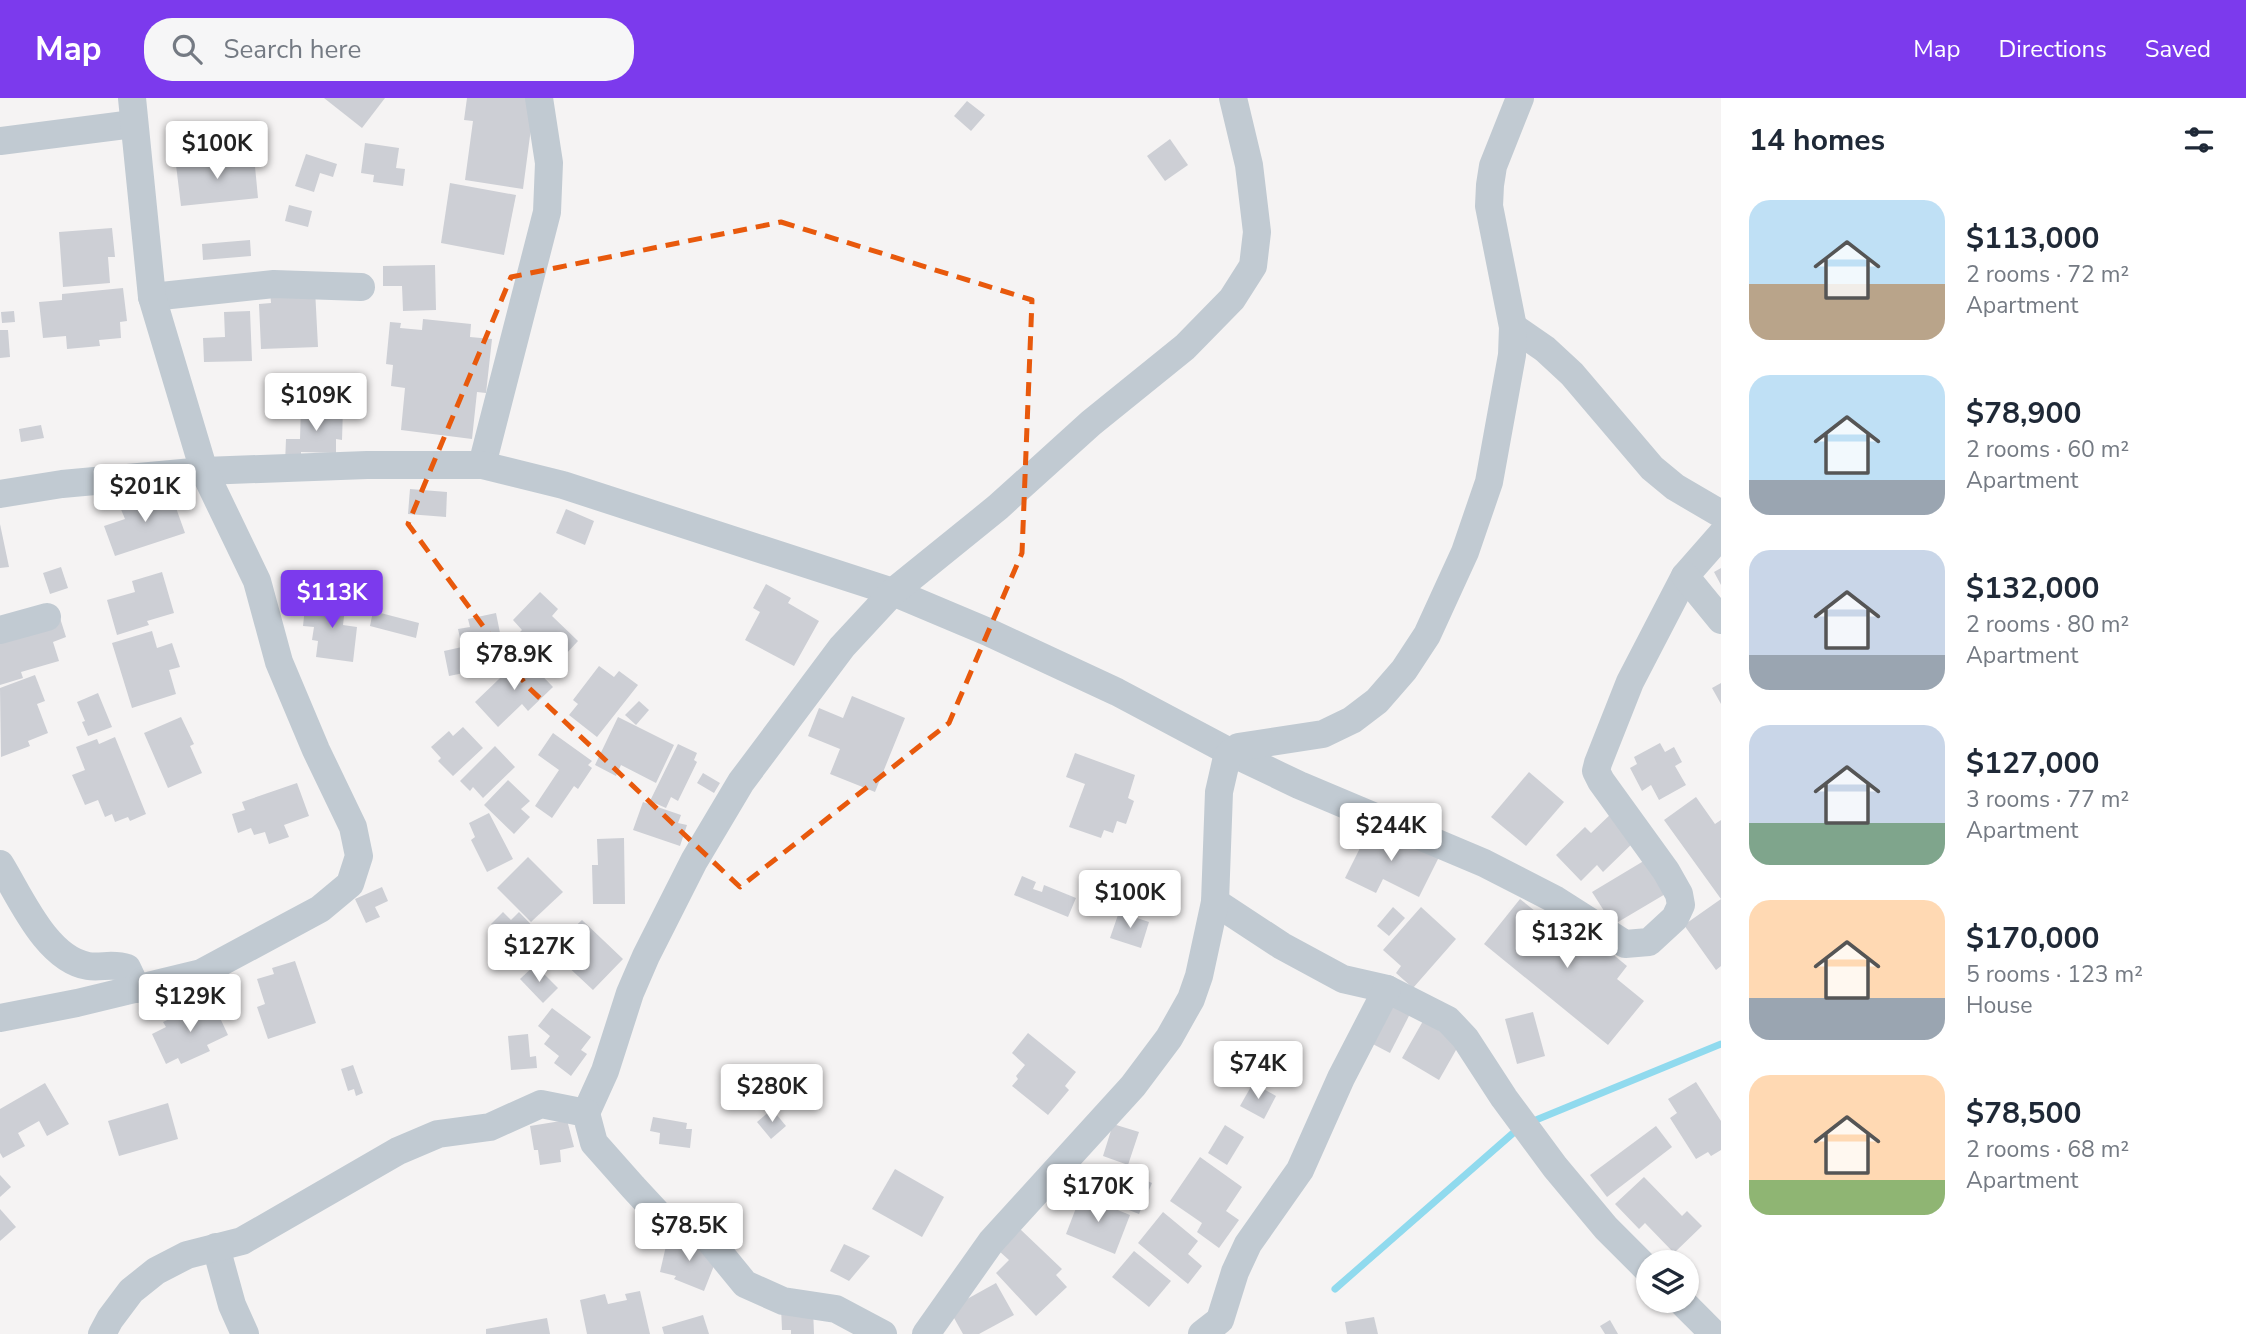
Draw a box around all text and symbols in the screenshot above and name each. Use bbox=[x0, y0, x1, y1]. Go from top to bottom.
search box bbox=[144, 18, 634, 81]
text: Map bbox=[35, 27, 102, 72]
icon: search bbox=[168, 30, 206, 68]
text: Search here bbox=[224, 32, 361, 67]
text: Map bbox=[1913, 33, 1960, 65]
text: Directions bbox=[1998, 33, 2107, 65]
text: Saved bbox=[2145, 33, 2211, 65]
text: 14 homes bbox=[1749, 120, 1885, 161]
icon: filters bbox=[2180, 121, 2218, 159]
pin: $100K bbox=[168, 122, 266, 181]
text: $100K bbox=[182, 128, 252, 159]
text: $113,000 bbox=[1966, 218, 2099, 259]
icon: home bbox=[1805, 228, 1889, 312]
text: 2 rooms · 72 m² bbox=[1966, 259, 2129, 290]
text: Apartment bbox=[1966, 290, 2078, 321]
pin: $109K bbox=[267, 374, 365, 433]
text: $109K bbox=[281, 380, 351, 411]
text: $78,900 bbox=[1966, 393, 2081, 434]
icon: home bbox=[1805, 403, 1889, 487]
text: 2 rooms · 60 m² bbox=[1966, 434, 2129, 465]
pin: $201K bbox=[96, 464, 194, 524]
text: Apartment bbox=[1966, 465, 2078, 496]
text: $201K bbox=[110, 471, 180, 502]
text: $132,000 bbox=[1966, 568, 2099, 609]
pin: $113K bbox=[283, 570, 381, 630]
text: $113K bbox=[297, 577, 367, 608]
icon: home bbox=[1805, 578, 1889, 662]
text: 2 rooms · 80 m² bbox=[1966, 609, 2129, 640]
pin: $78.9K bbox=[457, 632, 571, 692]
text: $78.9K bbox=[476, 639, 552, 670]
text: Apartment bbox=[1966, 640, 2078, 671]
text: $127,000 bbox=[1966, 743, 2099, 784]
icon: home bbox=[1805, 753, 1889, 837]
text: 3 rooms · 77 m² bbox=[1966, 784, 2129, 815]
pin: $244K bbox=[1342, 804, 1440, 863]
text: $244K bbox=[1356, 810, 1426, 841]
text: Apartment bbox=[1966, 815, 2078, 846]
pin: $100K bbox=[1081, 870, 1179, 930]
text: $100K bbox=[1095, 877, 1165, 908]
pin: $132K bbox=[1518, 910, 1616, 970]
text: $132K bbox=[1532, 917, 1602, 948]
text: $170,000 bbox=[1966, 918, 2099, 959]
pin: $127K bbox=[490, 924, 588, 984]
icon: home bbox=[1805, 928, 1889, 1012]
text: $127K bbox=[504, 931, 574, 962]
text: 5 rooms · 123 m² bbox=[1966, 959, 2143, 990]
pin: $129K bbox=[141, 974, 239, 1034]
text: $129K bbox=[155, 981, 225, 1012]
text: House bbox=[1966, 990, 2033, 1021]
pin: $74K bbox=[1217, 1042, 1299, 1101]
text: $74K bbox=[1230, 1048, 1286, 1079]
pin: $280K bbox=[723, 1065, 821, 1124]
text: $280K bbox=[737, 1071, 807, 1102]
text: $78,500 bbox=[1966, 1093, 2081, 1134]
icon: home bbox=[1805, 1103, 1889, 1187]
text: 2 rooms · 68 m² bbox=[1966, 1134, 2129, 1165]
pin: $170K bbox=[1049, 1164, 1147, 1224]
text: Apartment bbox=[1966, 1165, 2078, 1196]
text: $170K bbox=[1063, 1171, 1133, 1202]
pin: $78.5K bbox=[632, 1204, 746, 1263]
text: $78.5K bbox=[651, 1210, 727, 1241]
map controls bbox=[1636, 1250, 1699, 1313]
button: layers bbox=[1636, 1250, 1699, 1313]

